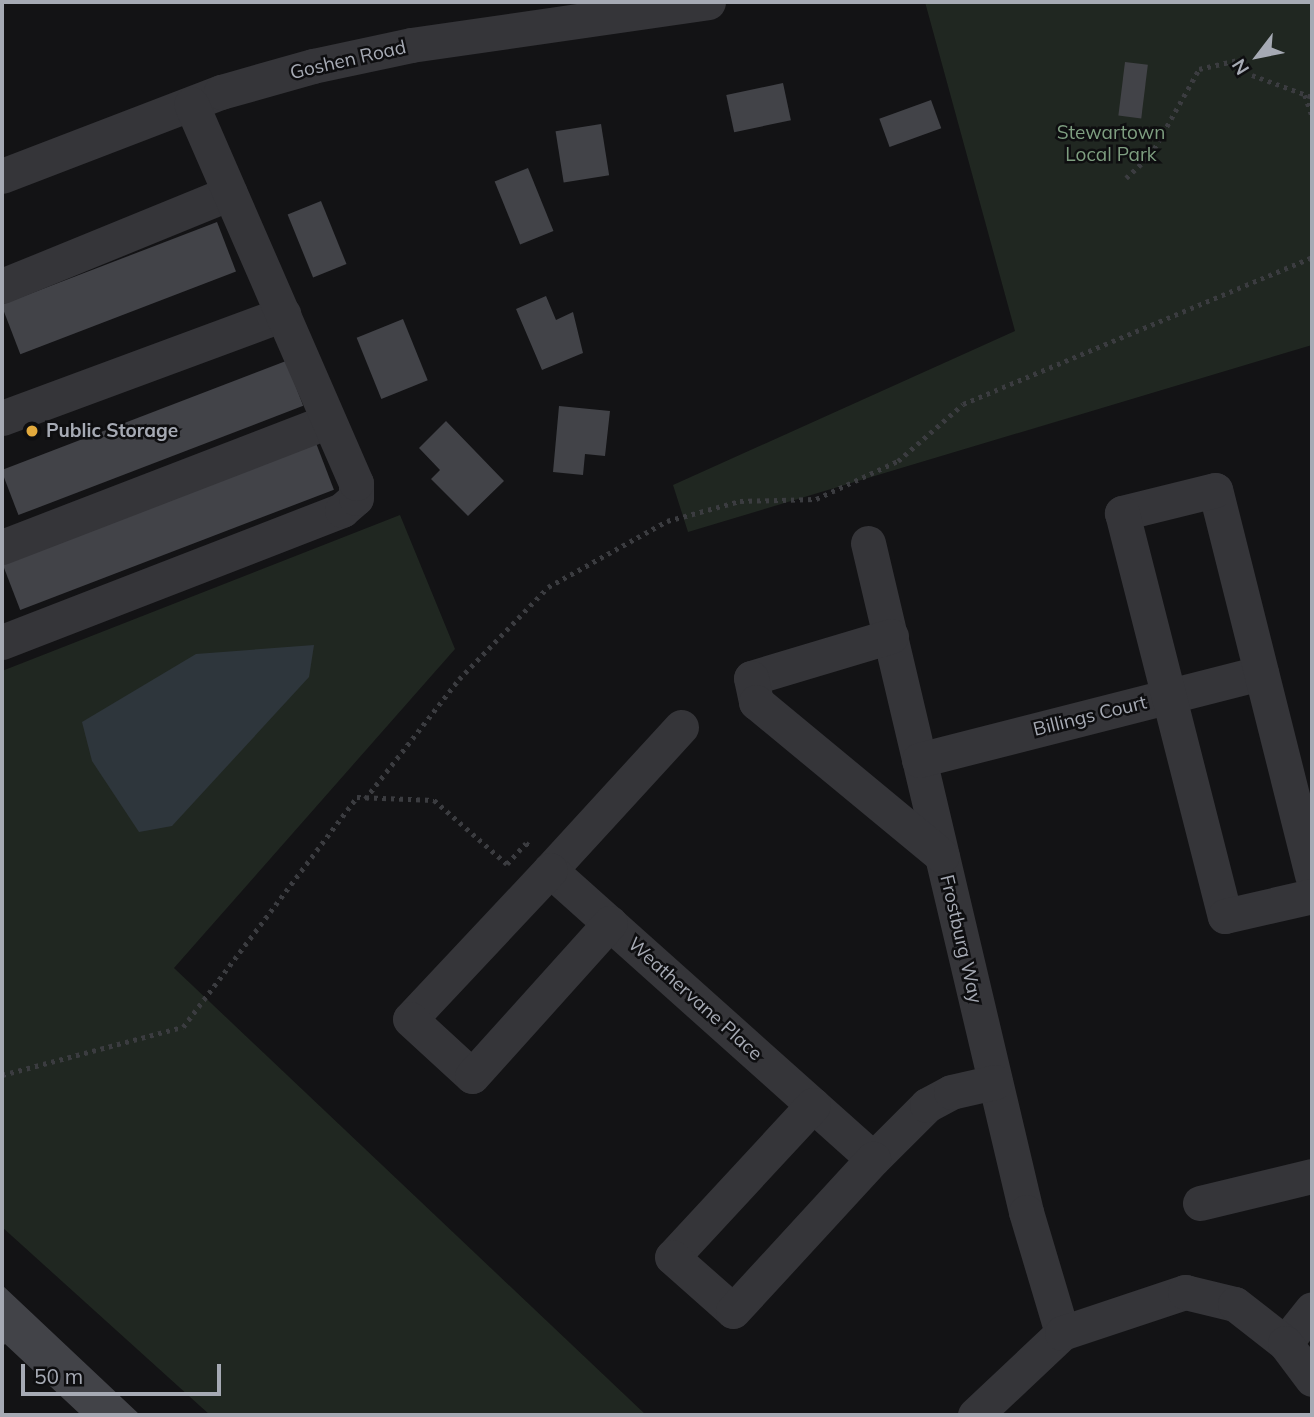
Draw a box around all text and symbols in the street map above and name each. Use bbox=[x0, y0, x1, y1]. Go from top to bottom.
north arrow bbox=[1223, 21, 1293, 91]
street label: Goshen Road bbox=[288, 36, 408, 84]
text: N bbox=[1226, 55, 1254, 80]
park label: Stewartown Local Park bbox=[1057, 122, 1165, 166]
place label: Public Storage bbox=[46, 420, 178, 442]
marker: Public Storage bbox=[24, 423, 40, 439]
street label: Billings Court bbox=[1031, 691, 1149, 741]
street label: Frostburg Way bbox=[935, 873, 987, 1005]
street label: Weathervane Place bbox=[623, 933, 767, 1065]
scale bar bbox=[24, 1350, 224, 1394]
text: 50 m bbox=[34, 1363, 83, 1389]

